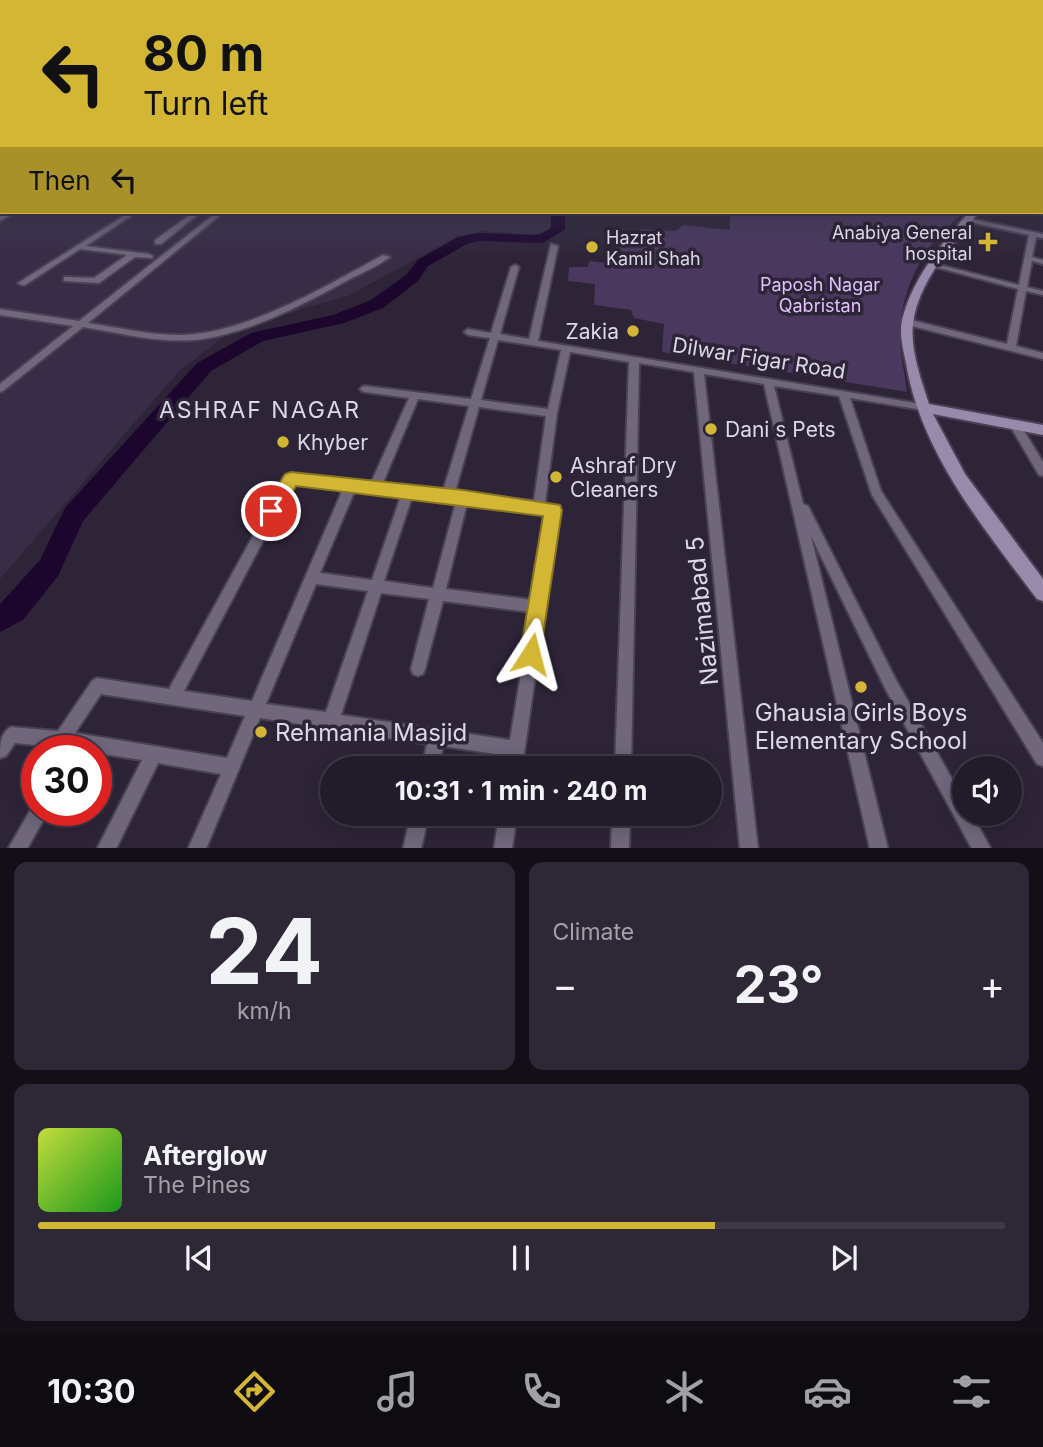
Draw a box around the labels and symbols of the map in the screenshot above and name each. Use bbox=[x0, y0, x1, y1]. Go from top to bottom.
place label: Anabiya General hospital bbox=[832, 222, 972, 264]
place label: Hazrat Kamil Shah bbox=[606, 227, 701, 269]
marker: Anabiya General hospital bbox=[978, 232, 998, 252]
marker: Hazrat Kamil Shah bbox=[584, 239, 600, 255]
park label: Paposh Nagar Qabristan bbox=[760, 274, 880, 316]
place label: Zakia bbox=[566, 319, 619, 344]
marker: Zakia bbox=[625, 323, 641, 339]
street label: Dilwar Figar Road bbox=[671, 332, 847, 384]
district label: ASHRAF NAGAR bbox=[159, 396, 361, 424]
place label: Dani s Pets bbox=[725, 417, 836, 442]
marker: Dani s Pets bbox=[703, 421, 719, 437]
place label: Khyber bbox=[297, 430, 368, 455]
marker: Khyber bbox=[275, 434, 291, 450]
place label: Ashraf Dry Cleaners bbox=[570, 453, 677, 502]
marker: Ashraf Dry Cleaners bbox=[548, 469, 564, 485]
pin bbox=[241, 481, 301, 541]
street label: Nazimabad 5 bbox=[680, 535, 724, 687]
position arrow bbox=[494, 617, 568, 691]
marker: Ghausia Girls Boys Elementary School bbox=[853, 679, 869, 695]
place label: Ghausia Girls Boys Elementary School bbox=[755, 698, 967, 755]
place label: Rehmania Masjid bbox=[275, 718, 467, 747]
marker: Rehmania Masjid bbox=[253, 724, 269, 740]
speed limit sign: 30 bbox=[21, 735, 112, 826]

